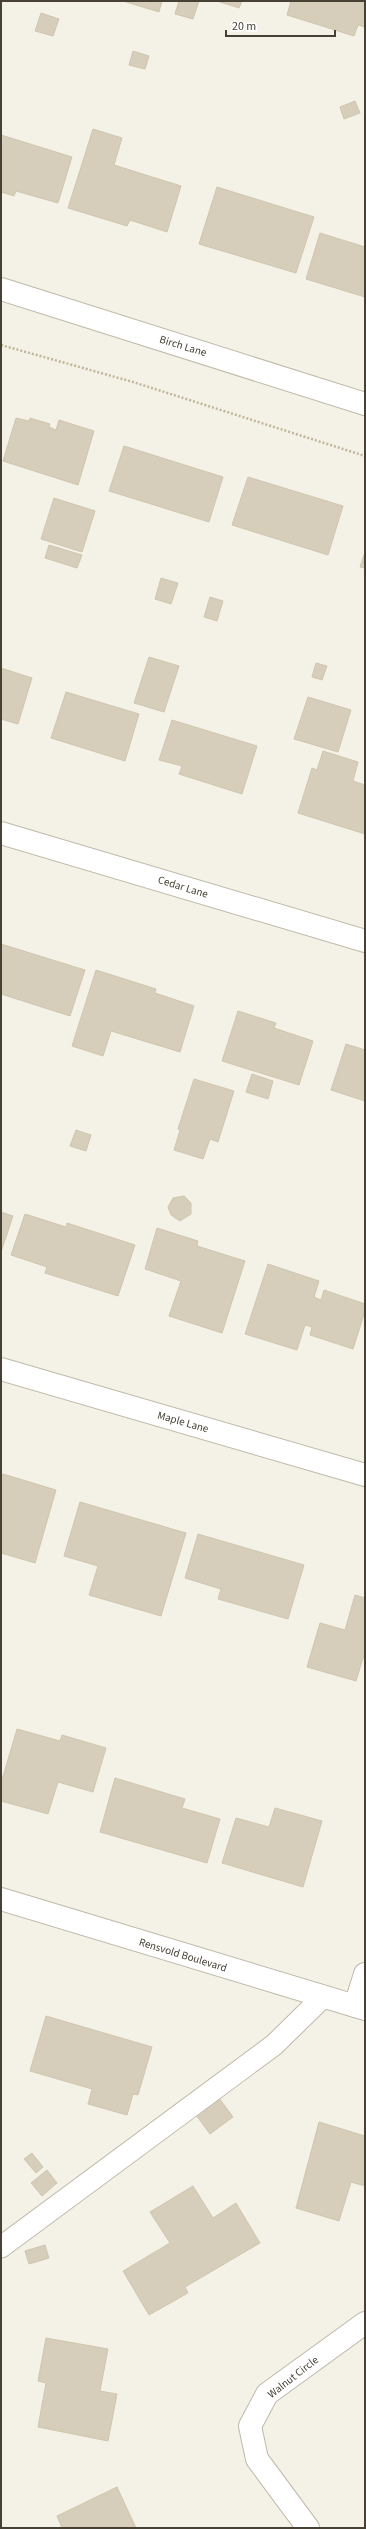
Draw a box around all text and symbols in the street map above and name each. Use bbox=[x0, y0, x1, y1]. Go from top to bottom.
scale bar bbox=[226, 12, 335, 38]
text: 20 m bbox=[232, 18, 256, 35]
street label: Birch Lane bbox=[158, 332, 209, 360]
street label: Cedar Lane bbox=[156, 872, 210, 902]
street label: Maple Lane bbox=[156, 1408, 211, 1437]
street label: Rensvold Boulevard bbox=[137, 1934, 229, 1976]
street label: Walnut Circle bbox=[264, 2352, 322, 2402]

